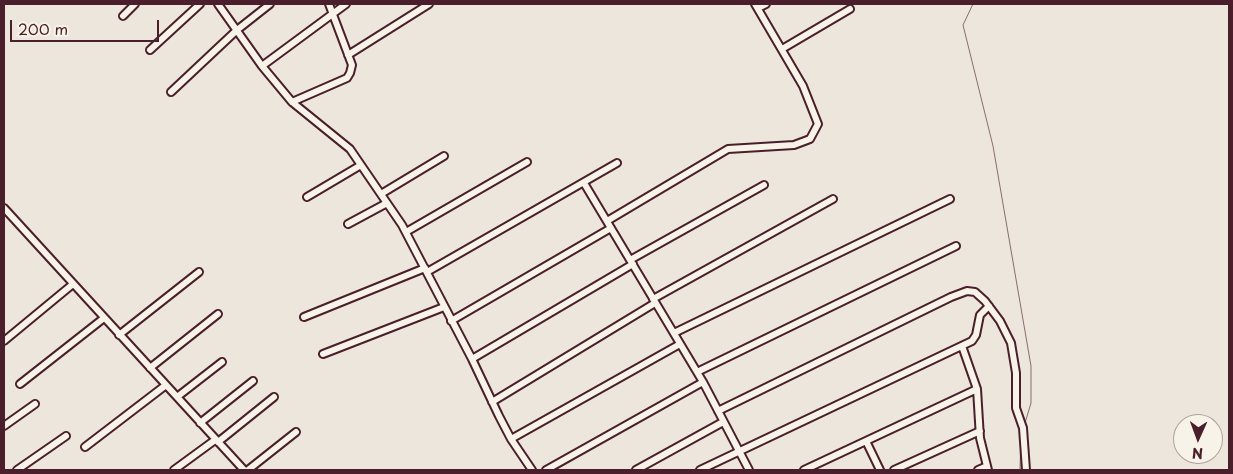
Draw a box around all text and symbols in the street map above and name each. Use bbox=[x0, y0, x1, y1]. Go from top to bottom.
scale bar bbox=[12, 10, 161, 42]
text: 200 m bbox=[18, 17, 68, 40]
north arrow bbox=[1173, 414, 1223, 464]
text: N bbox=[1192, 443, 1203, 464]

